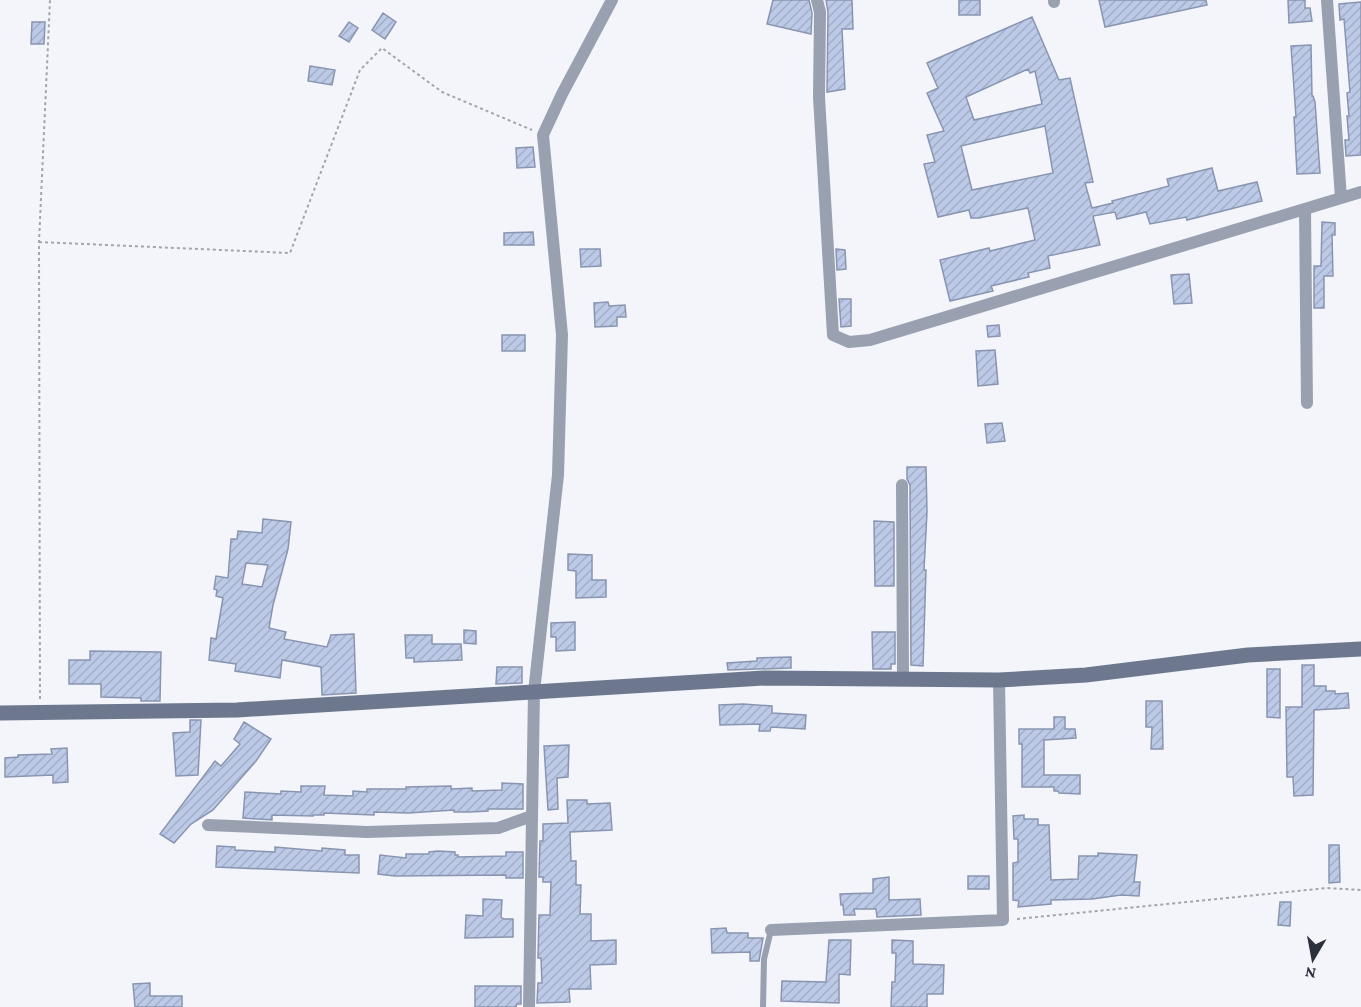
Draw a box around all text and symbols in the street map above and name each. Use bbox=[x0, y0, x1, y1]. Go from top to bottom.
north arrow bbox=[1283, 929, 1343, 989]
text: N bbox=[1304, 964, 1317, 983]

